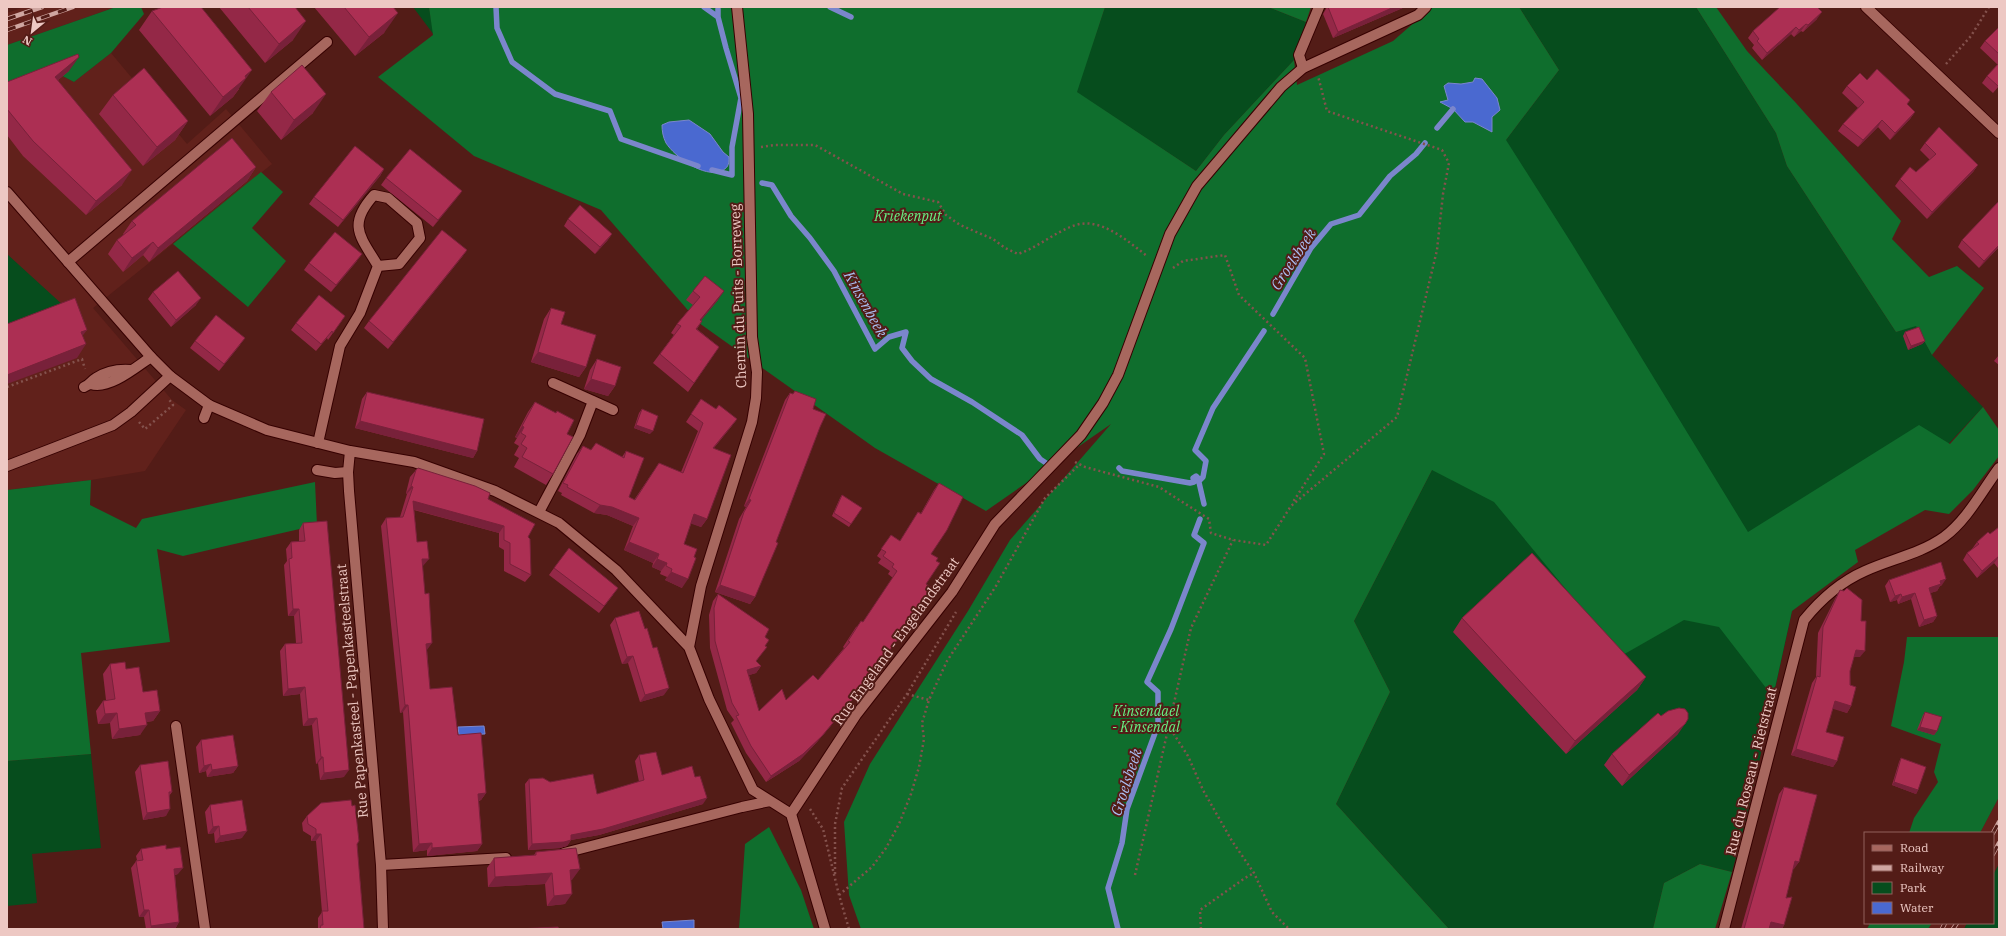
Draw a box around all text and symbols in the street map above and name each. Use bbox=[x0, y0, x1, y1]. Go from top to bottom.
north arrow bbox=[12, 12, 52, 52]
text: N bbox=[20, 32, 34, 49]
street label: Chemin du Puits - Borreweg bbox=[726, 203, 750, 388]
park label: Kriekenput bbox=[873, 207, 943, 225]
water label: Groelsbeek bbox=[1266, 225, 1320, 293]
water label: Kinsenbeek bbox=[840, 267, 892, 340]
street label: Rue Engeland - Engelandstraat bbox=[829, 553, 963, 729]
street label: Rue Papenkasteel - Papenkasteelstraat bbox=[332, 563, 372, 819]
street label: Rue du Roseau - Rietstraat bbox=[1721, 685, 1781, 857]
park label: Kinsendael - Kinsendal bbox=[1112, 702, 1181, 736]
water label: Groelsbeek bbox=[1106, 746, 1146, 818]
legend bbox=[1864, 832, 1994, 924]
text: Road bbox=[1900, 840, 1929, 855]
text: Railway bbox=[1900, 860, 1945, 875]
text: Park bbox=[1900, 880, 1926, 895]
text: Water bbox=[1900, 900, 1934, 915]

